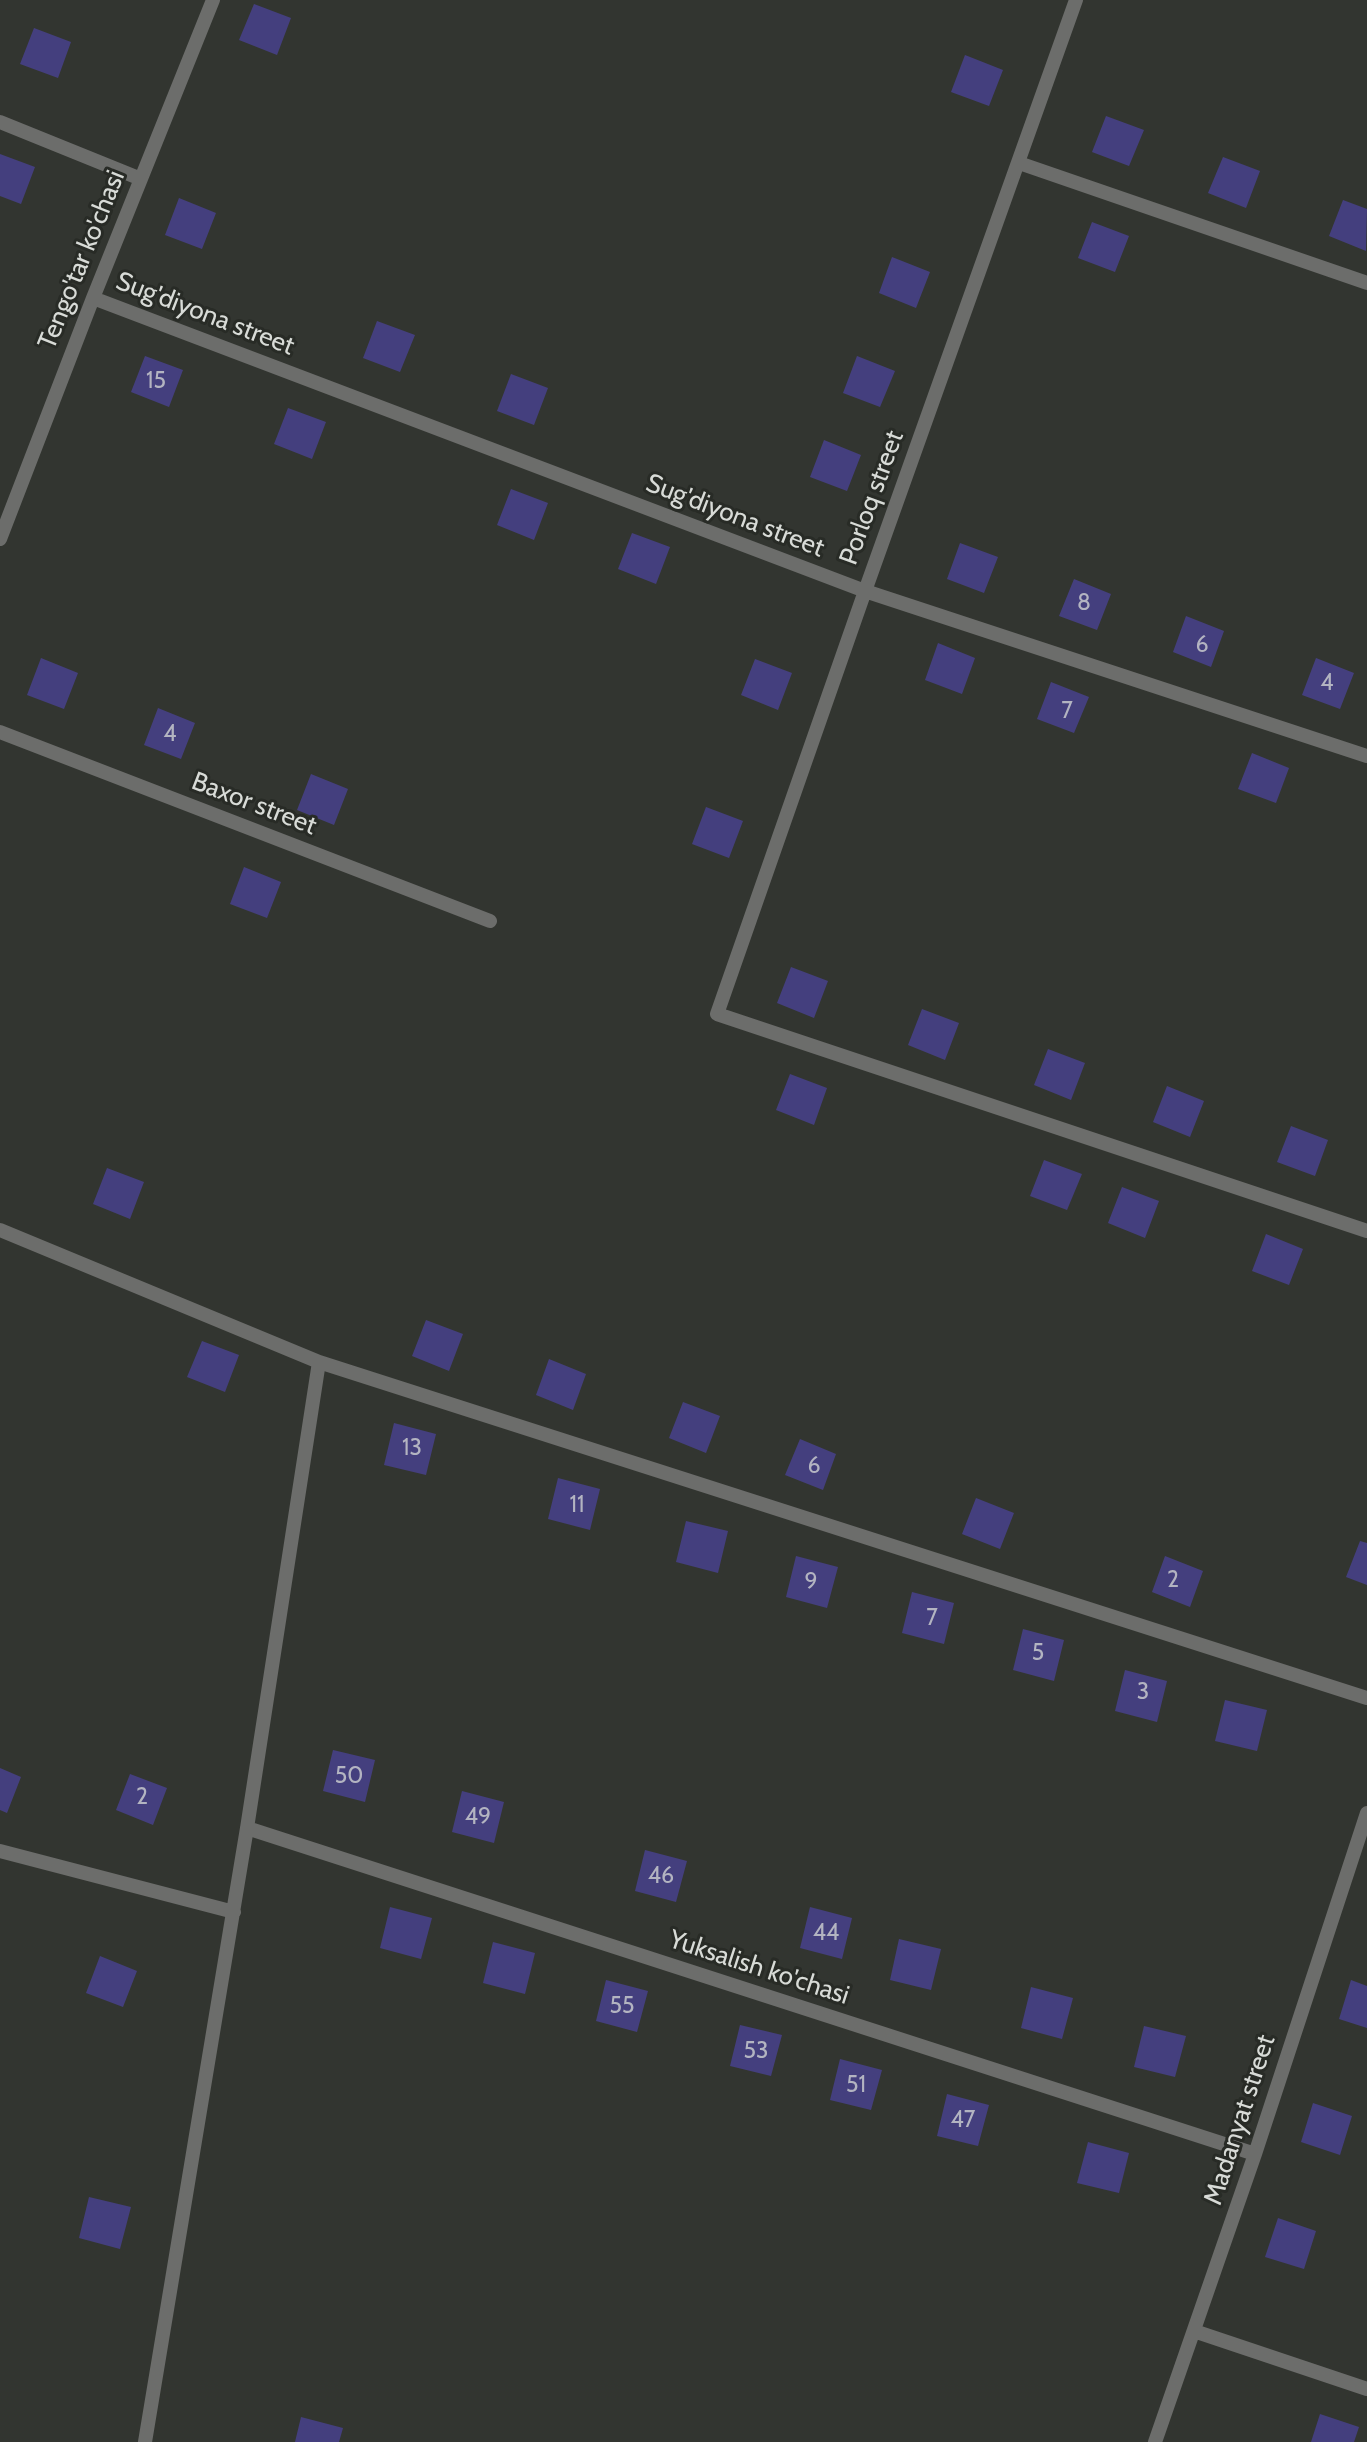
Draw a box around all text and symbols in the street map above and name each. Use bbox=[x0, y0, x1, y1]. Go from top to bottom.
street label: Tengo'tar ko'chasi bbox=[32, 166, 132, 354]
street label: Sug'diyona street bbox=[112, 266, 298, 362]
house number: 15 bbox=[146, 367, 166, 395]
street label: Porloq street bbox=[833, 427, 911, 569]
street label: Sug'diyona street bbox=[642, 468, 828, 564]
house number: 8 bbox=[1077, 589, 1091, 617]
house number: 6 bbox=[1195, 631, 1209, 659]
house number: 4 bbox=[1320, 669, 1334, 697]
house number: 7 bbox=[1061, 697, 1073, 725]
house number: 4 bbox=[163, 720, 177, 748]
street label: Baxor street bbox=[187, 766, 321, 842]
house number: 13 bbox=[402, 1434, 422, 1462]
house number: 6 bbox=[807, 1452, 821, 1480]
house number: 11 bbox=[570, 1491, 584, 1519]
house number: 2 bbox=[1167, 1566, 1179, 1594]
house number: 9 bbox=[804, 1568, 818, 1596]
house number: 7 bbox=[926, 1604, 938, 1632]
house number: 5 bbox=[1032, 1639, 1044, 1667]
house number: 3 bbox=[1137, 1678, 1149, 1706]
house number: 50 bbox=[335, 1762, 363, 1790]
house number: 2 bbox=[136, 1783, 148, 1811]
house number: 49 bbox=[465, 1803, 491, 1831]
house number: 46 bbox=[648, 1862, 674, 1890]
house number: 44 bbox=[813, 1919, 839, 1947]
street label: Yuksalish ko'chasi bbox=[665, 1924, 853, 2012]
house number: 55 bbox=[610, 1992, 634, 2020]
street label: Madanyat street bbox=[1198, 2031, 1282, 2209]
house number: 53 bbox=[744, 2037, 768, 2065]
house number: 51 bbox=[846, 2071, 866, 2099]
house number: 47 bbox=[951, 2106, 975, 2134]

